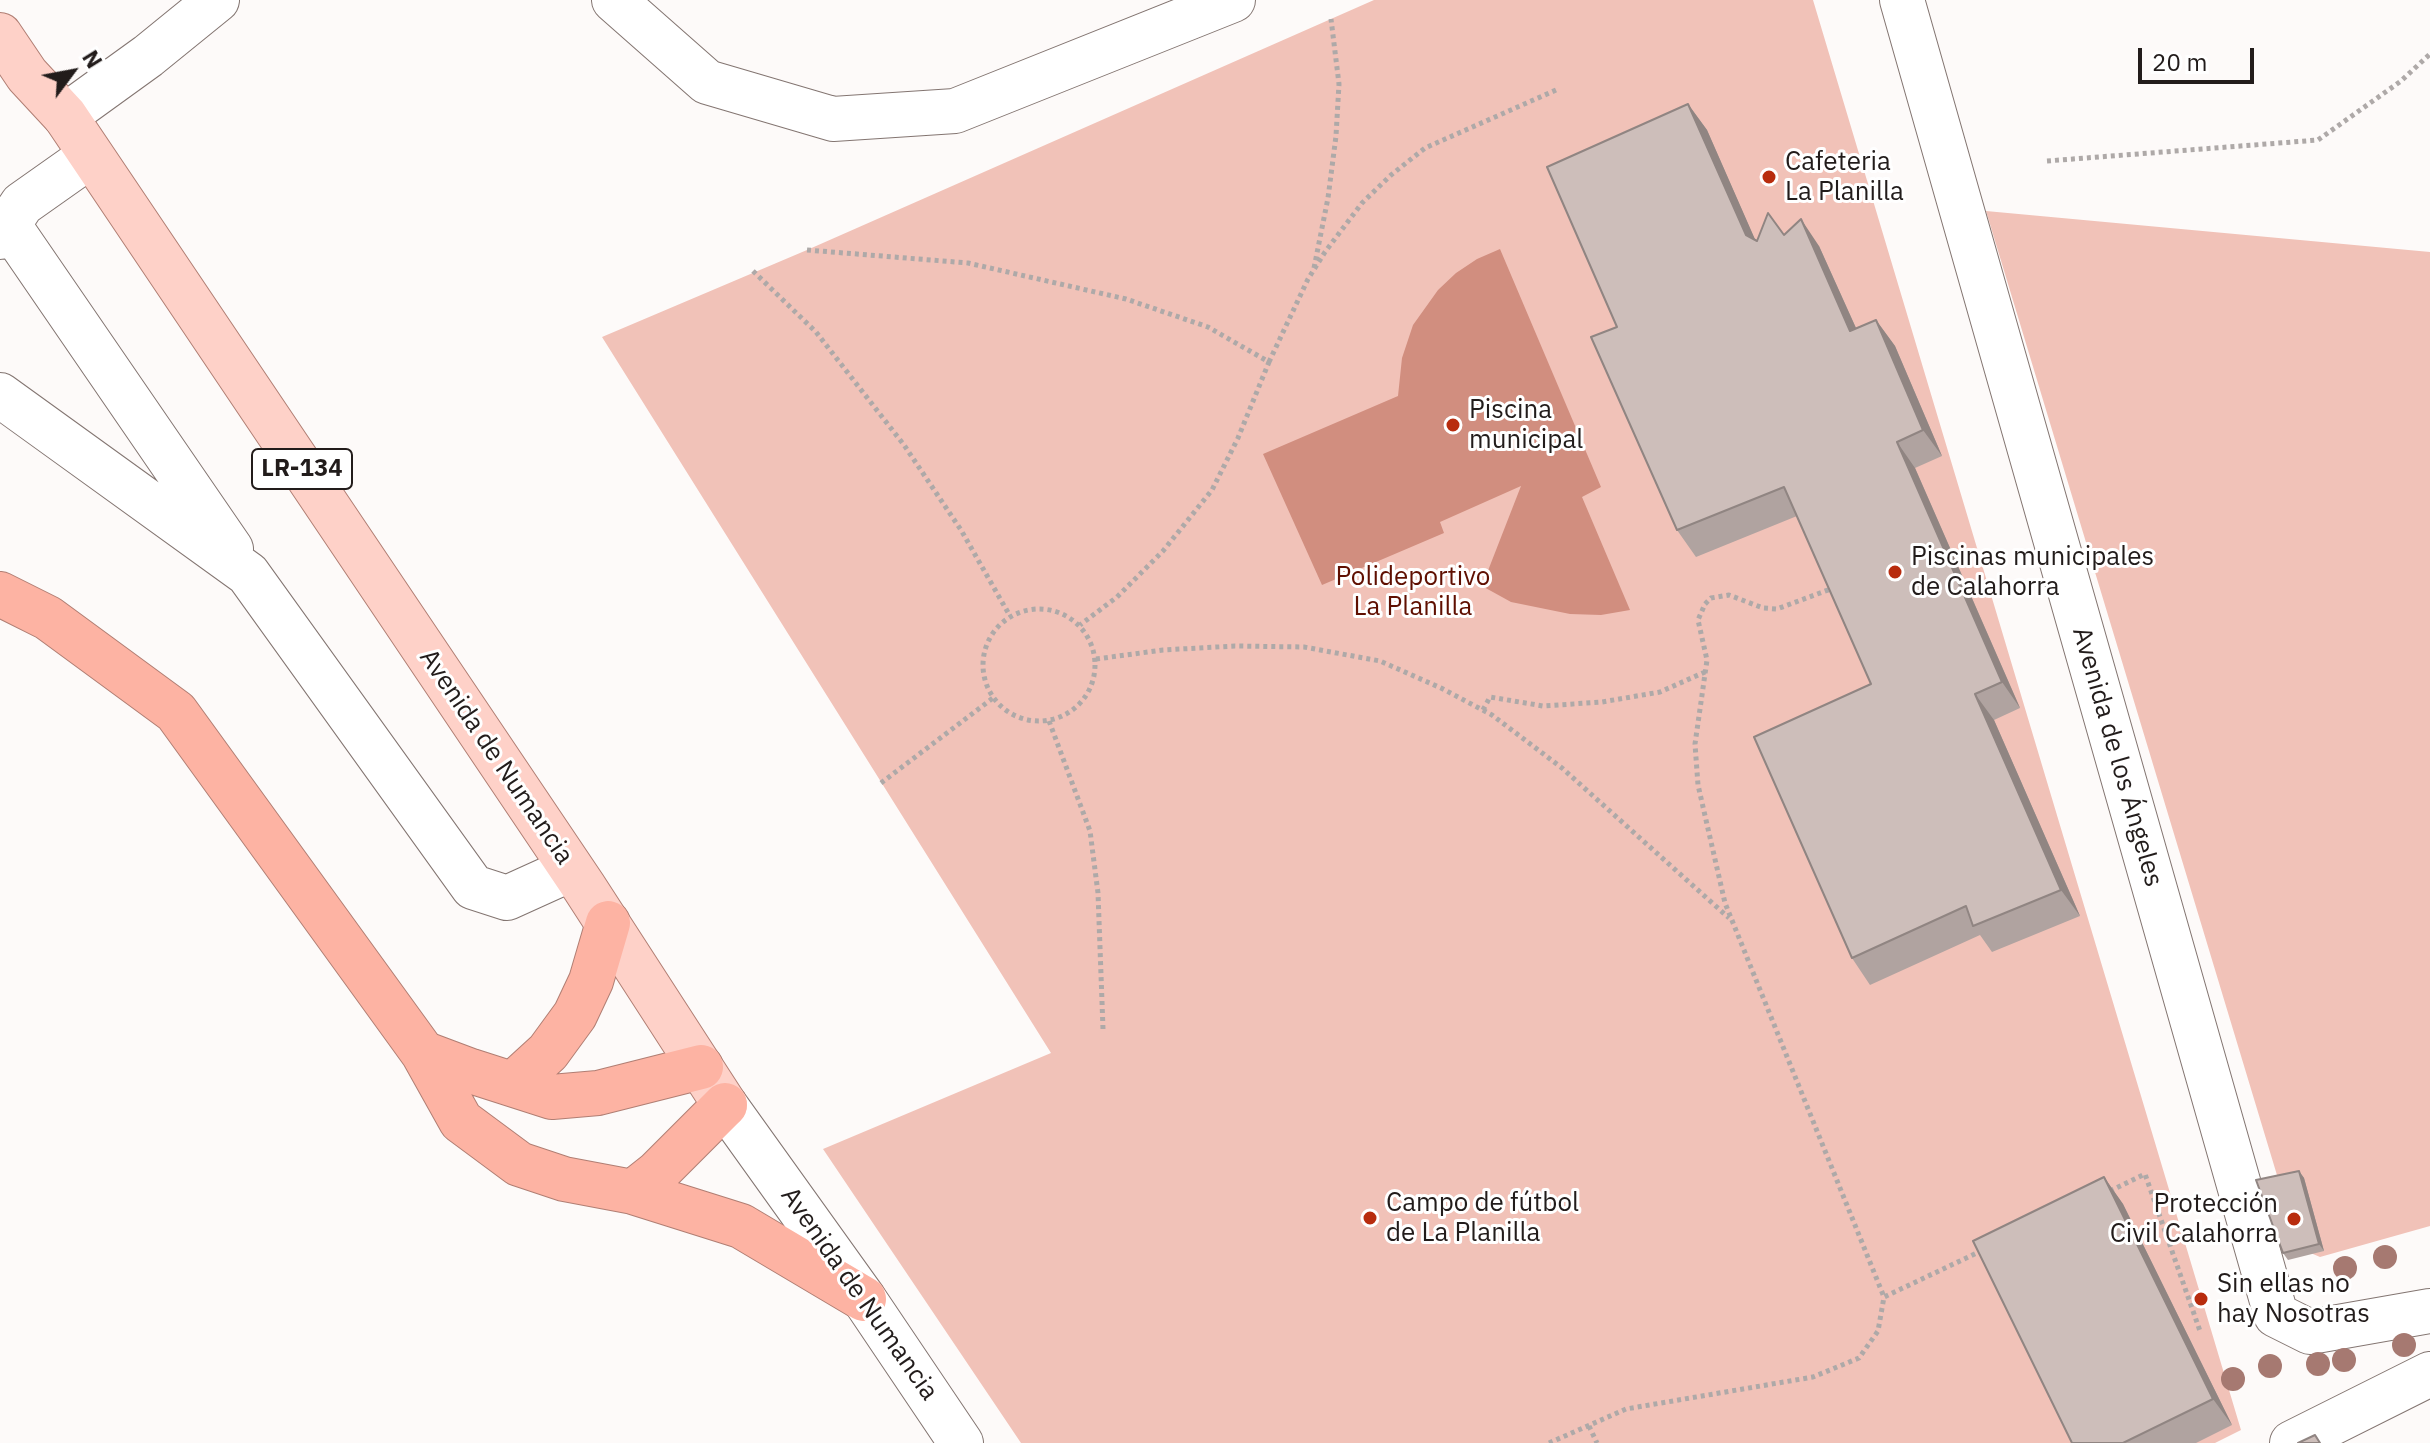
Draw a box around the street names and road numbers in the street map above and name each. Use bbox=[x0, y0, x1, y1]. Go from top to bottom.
road number: LR-134 bbox=[252, 449, 352, 489]
street label: Avenida de los Ángeles bbox=[2065, 624, 2169, 890]
street label: Avenida de Numancia bbox=[412, 643, 580, 871]
street label: Avenida de Numancia bbox=[774, 1182, 944, 1406]

